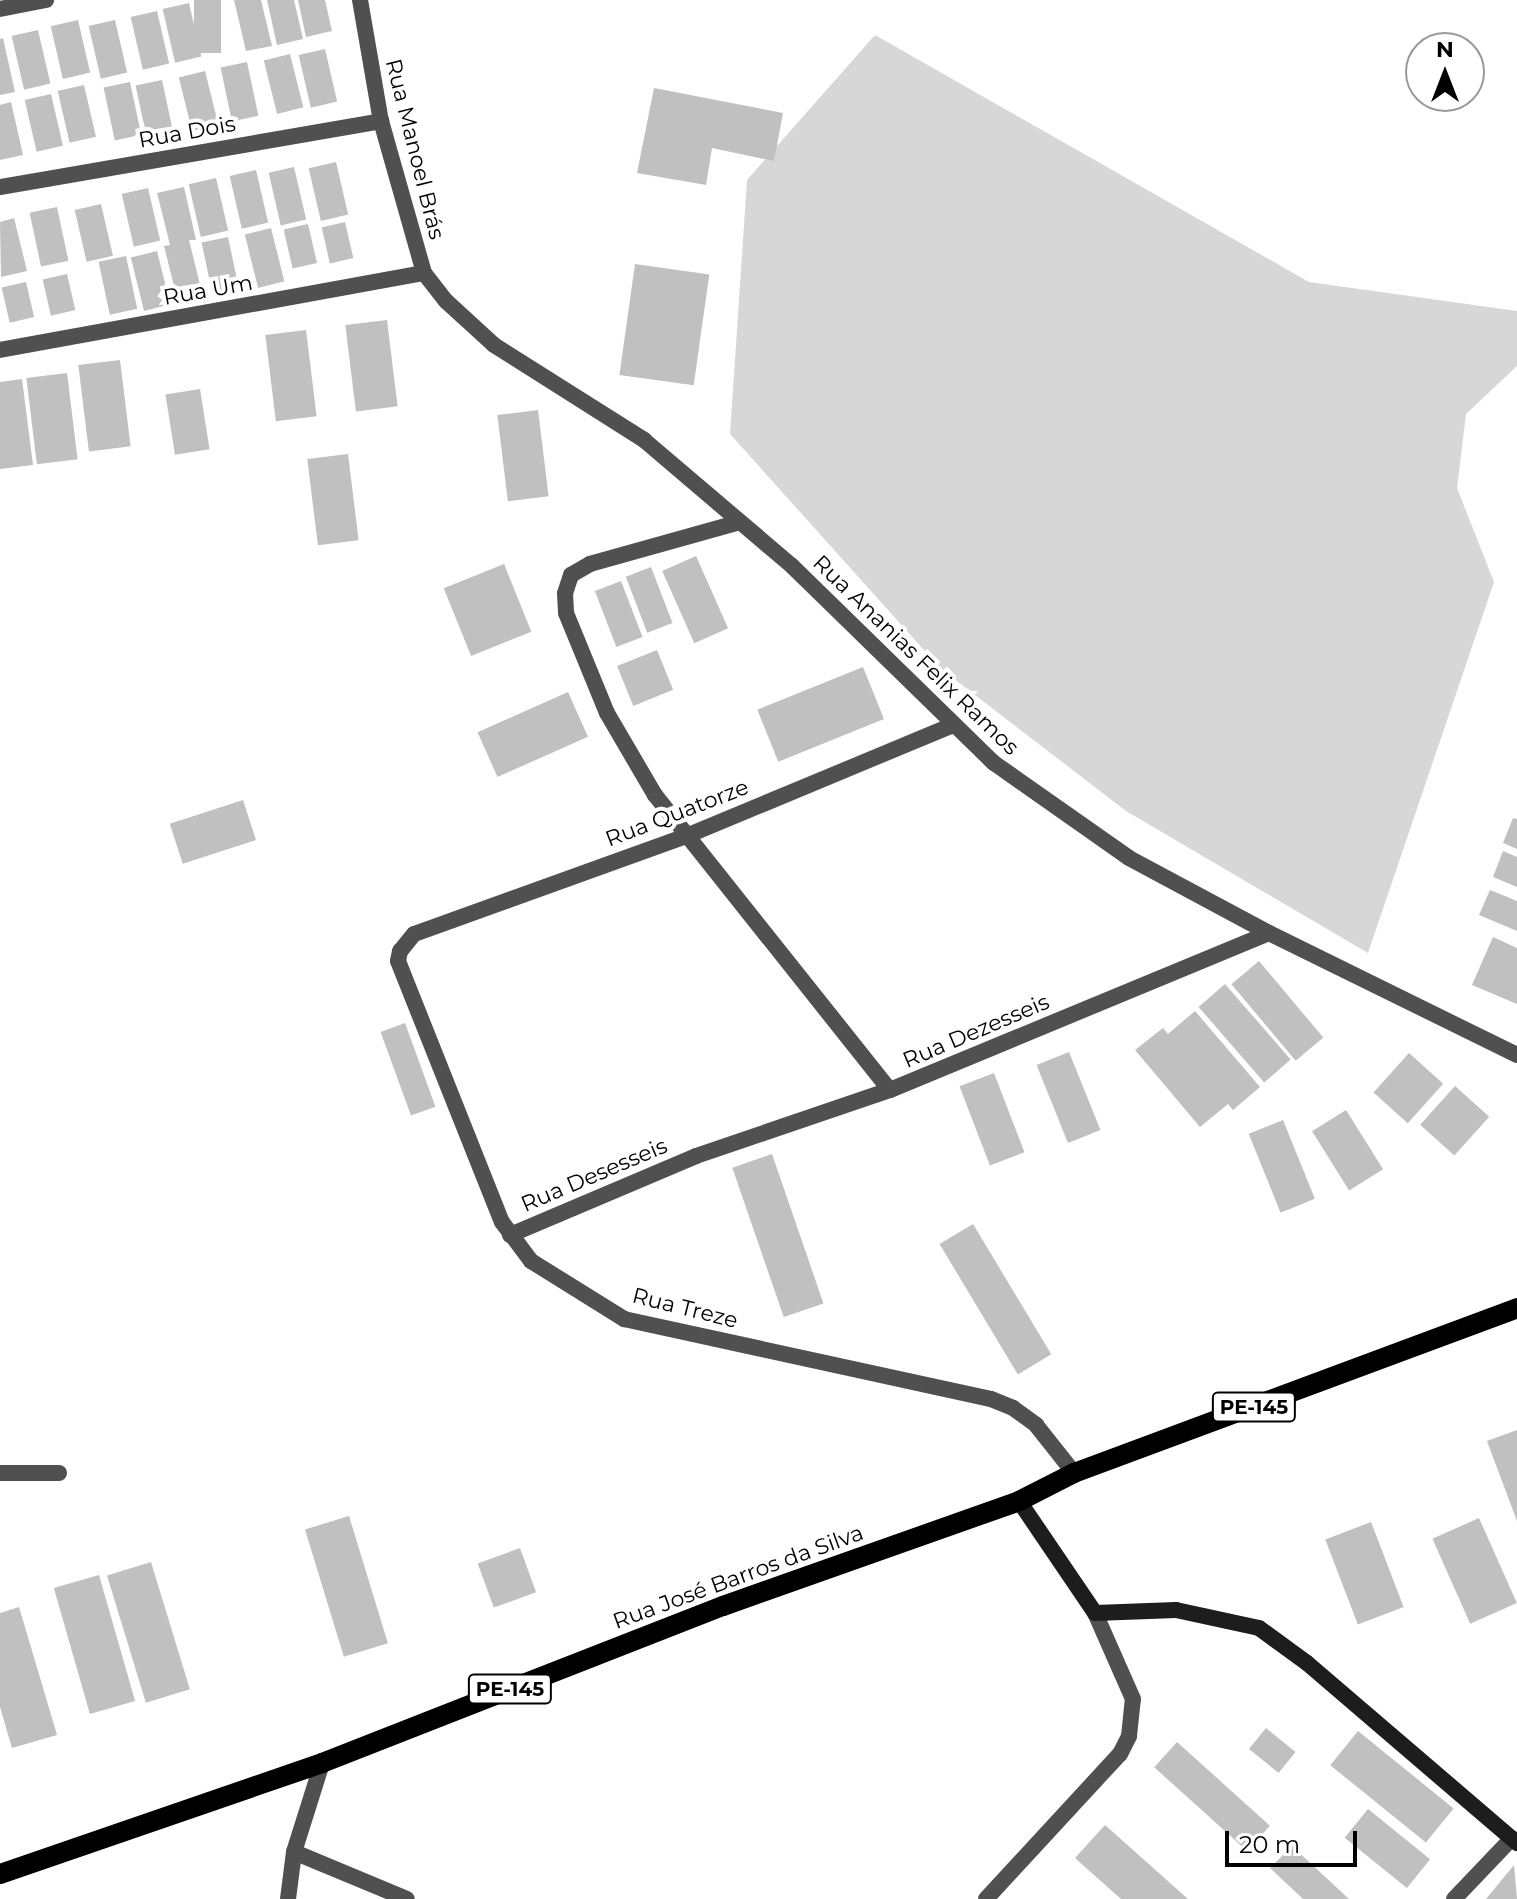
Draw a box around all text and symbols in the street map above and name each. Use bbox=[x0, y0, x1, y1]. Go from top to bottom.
north arrow bbox=[1405, 32, 1485, 112]
text: N bbox=[1436, 36, 1454, 63]
street label: Rua Manoel Brás bbox=[380, 56, 450, 242]
street label: Rua Dois bbox=[136, 110, 238, 154]
street label: Rua Um bbox=[161, 269, 255, 311]
street label: Rua Ananias Felix Ramos bbox=[808, 550, 1024, 760]
street label: Rua Quatorze bbox=[602, 774, 752, 852]
street label: Rua Dezesseis bbox=[899, 988, 1053, 1074]
street label: Rua Desesseis bbox=[517, 1132, 671, 1218]
street label: Rua Treze bbox=[630, 1282, 740, 1334]
road number: PE-145 bbox=[1210, 1391, 1298, 1423]
street label: Rua José Barros da Silva bbox=[609, 1519, 867, 1635]
road number: PE-145 bbox=[466, 1673, 554, 1705]
scale bar bbox=[1229, 1815, 1361, 1865]
text: 20 m bbox=[1239, 1830, 1300, 1859]

